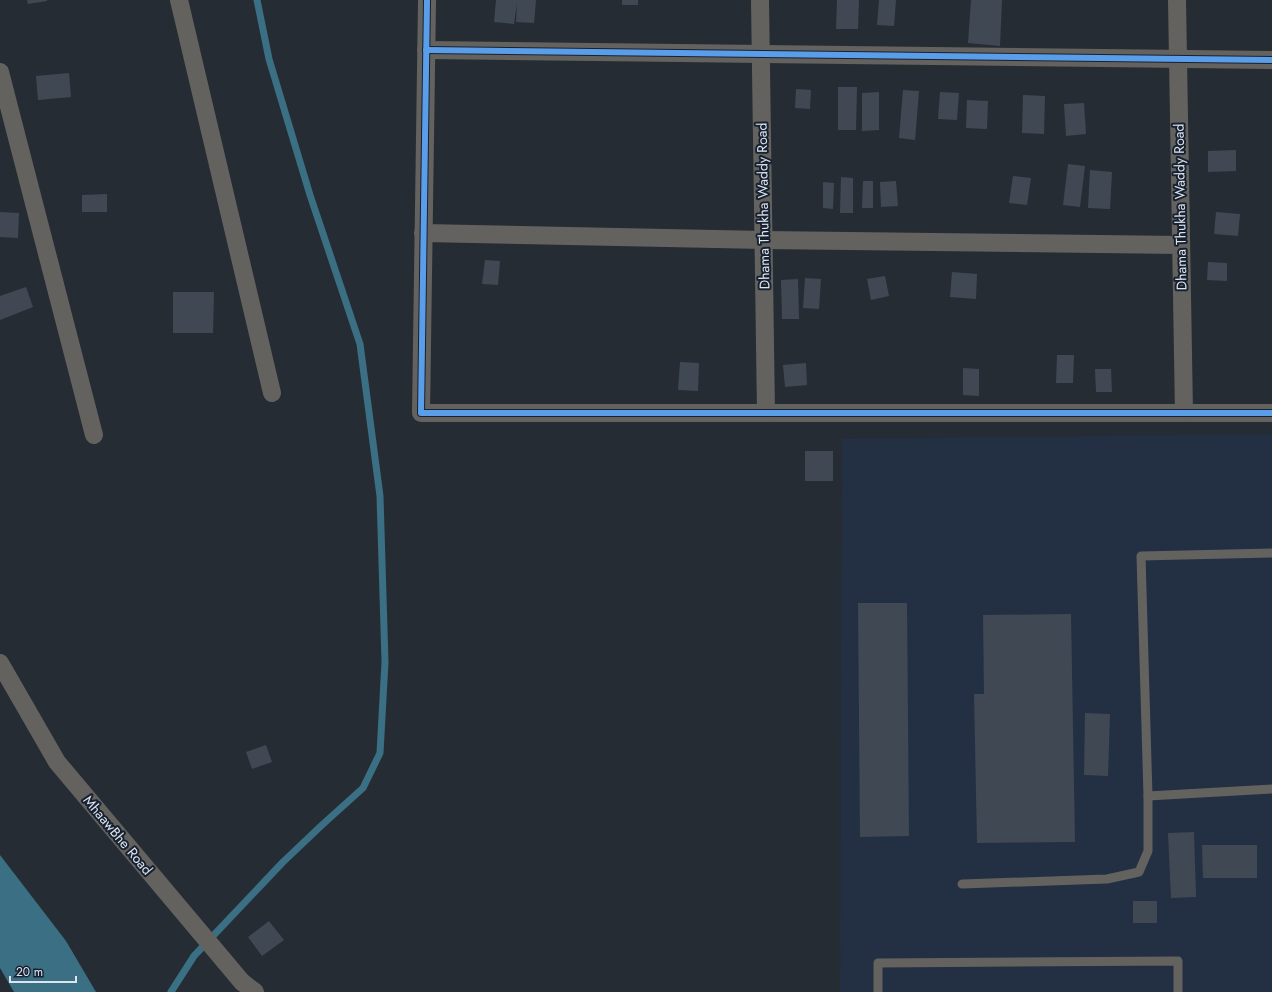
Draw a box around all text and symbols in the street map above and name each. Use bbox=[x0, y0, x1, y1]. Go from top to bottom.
street label: Dhama Thukha Waddy Road bbox=[752, 122, 774, 290]
street label: Dhama Thukha Waddy Road bbox=[1169, 123, 1191, 291]
street label: MhaawBhe Road bbox=[79, 791, 157, 879]
scale bar bbox=[10, 958, 76, 984]
text: 20 m bbox=[16, 963, 43, 981]

